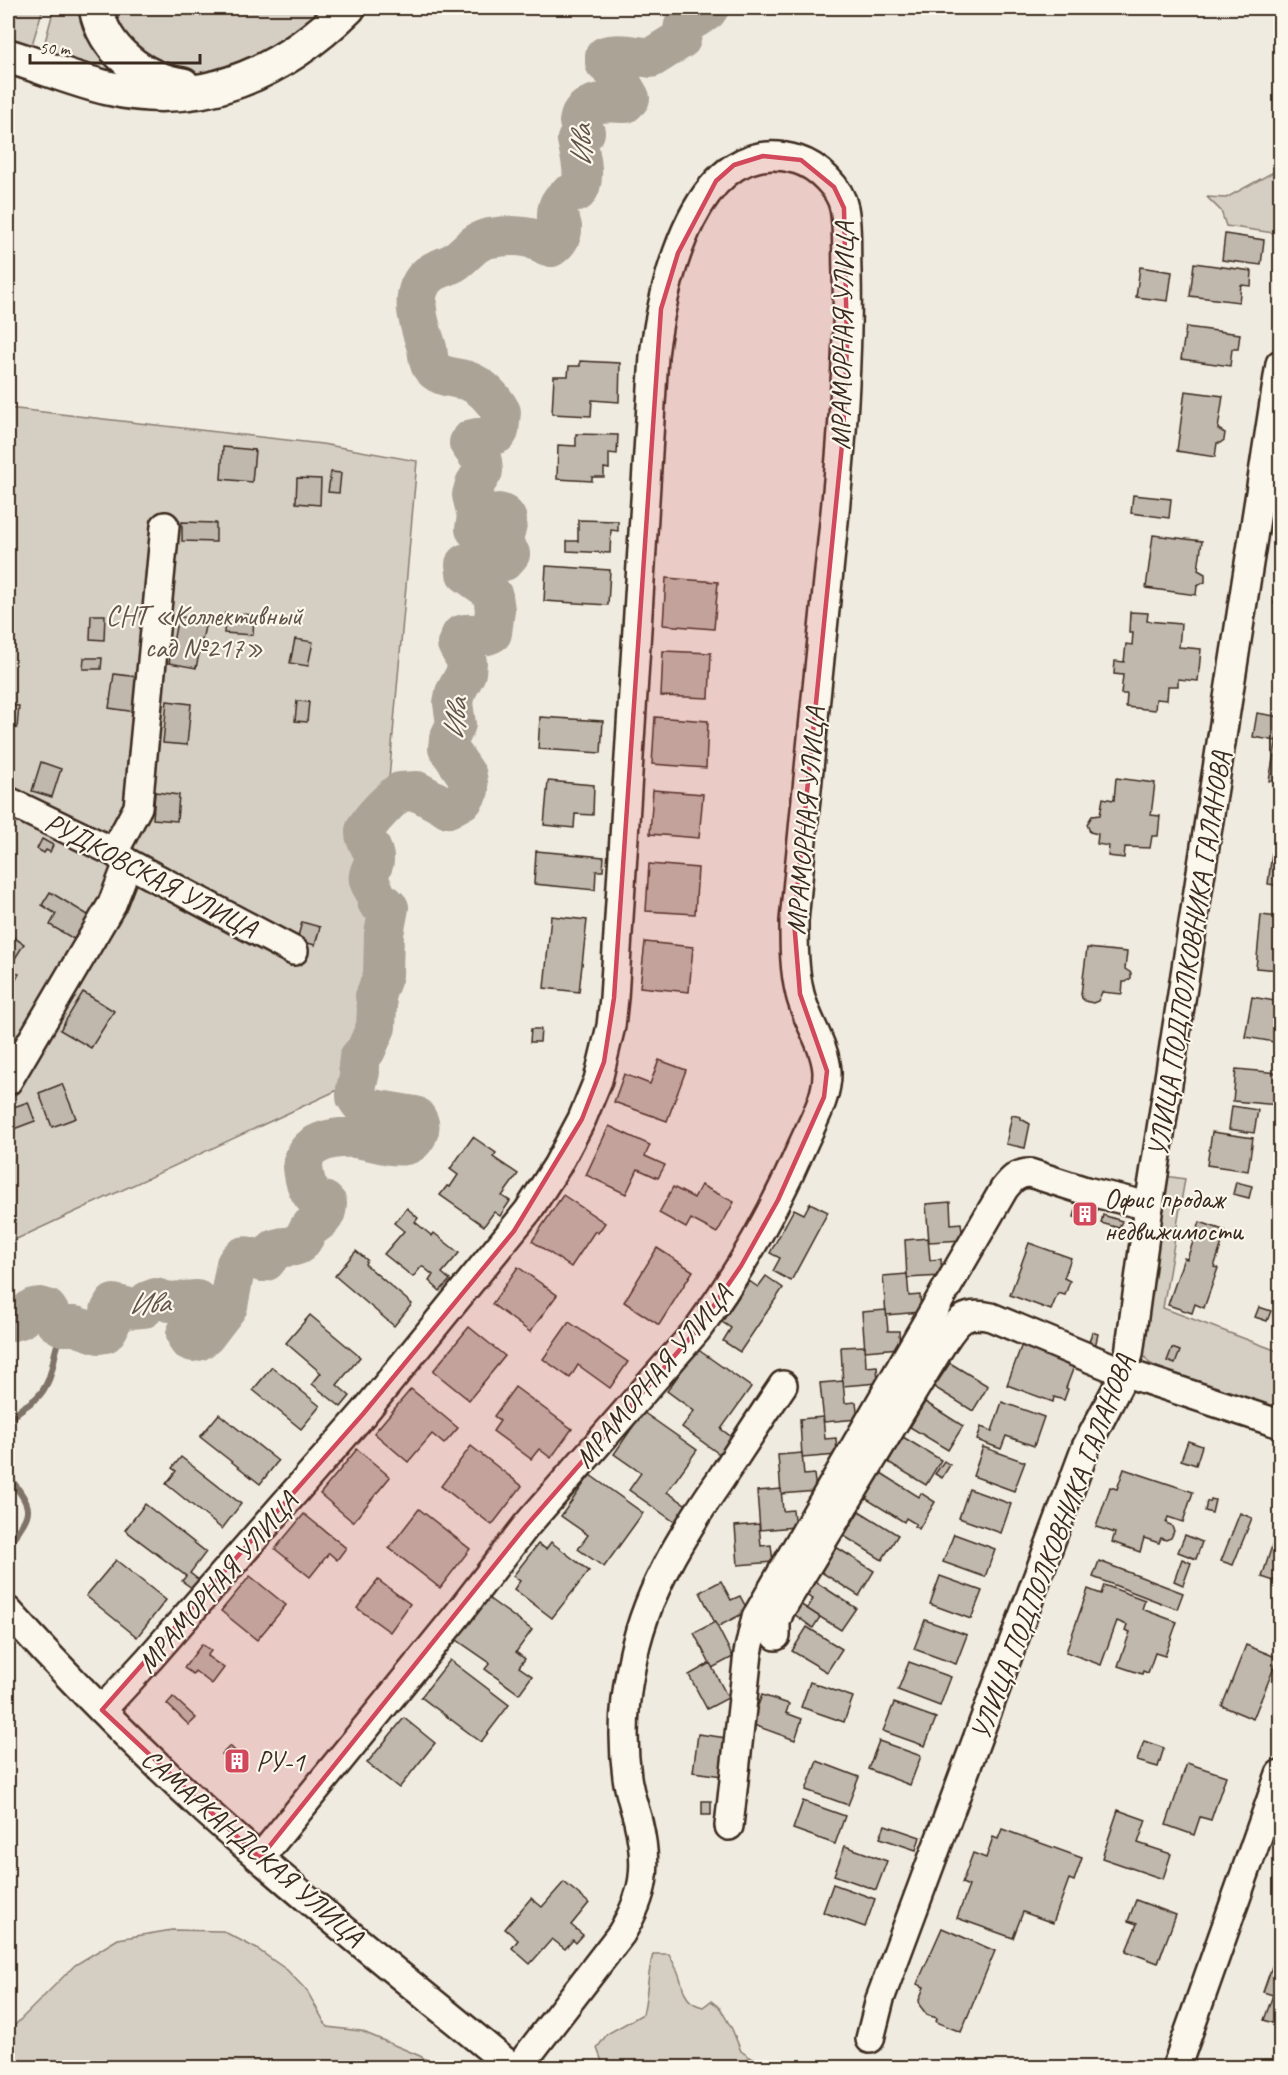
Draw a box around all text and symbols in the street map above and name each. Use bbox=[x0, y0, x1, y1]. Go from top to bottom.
scale bar bbox=[30, 27, 200, 65]
text: 50 m bbox=[39, 37, 72, 59]
water label: Ива bbox=[562, 123, 600, 167]
street label: МРАМОРНАЯ УЛИЦА bbox=[823, 220, 862, 450]
park label: СНТ «Коллективный сад №217» bbox=[106, 598, 304, 665]
water label: Ива bbox=[434, 694, 476, 741]
street label: МРАМОРНАЯ УЛИЦА bbox=[778, 704, 833, 936]
street label: УЛИЦА ПОДПОЛКОВНИКА ГАЛАНОВА bbox=[1140, 748, 1238, 1159]
street label: РУДКОВСКАЯ УЛИЦА bbox=[39, 804, 264, 946]
place label: Офис продаж недвижимости bbox=[1104, 1181, 1244, 1248]
building icon: Офис продаж недвижимости bbox=[1070, 1199, 1100, 1229]
street label: МРАМОРНАЯ УЛИЦА bbox=[566, 1276, 741, 1475]
water label: Ива bbox=[127, 1283, 173, 1323]
street label: УЛИЦА ПОДПОЛКОВНИКА ГАЛАНОВА bbox=[962, 1348, 1142, 1745]
street label: МРАМОРНАЯ УЛИЦА bbox=[129, 1483, 306, 1679]
street label: САМАРКАНДСКАЯ УЛИЦА bbox=[134, 1741, 372, 1954]
place label: РУ-1 bbox=[256, 1744, 306, 1779]
building icon: РУ-1 bbox=[222, 1746, 252, 1776]

